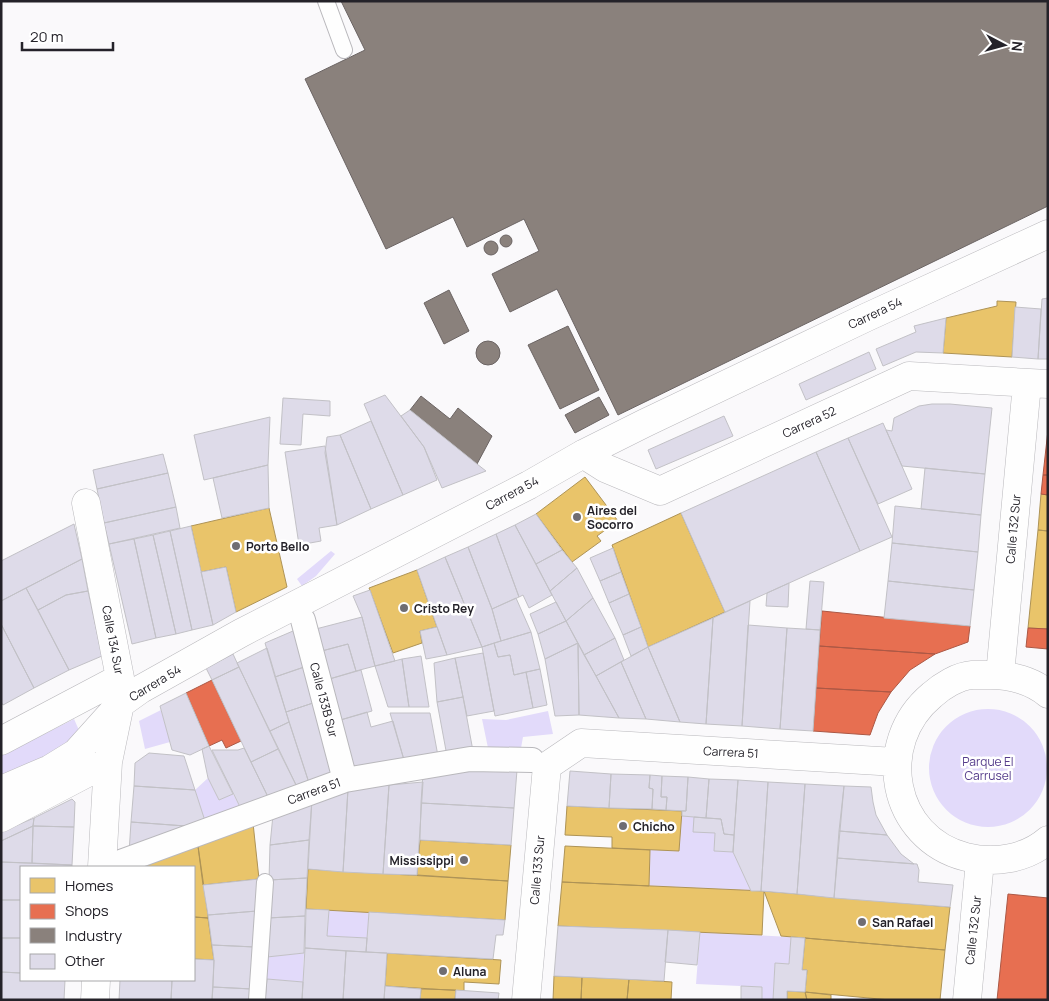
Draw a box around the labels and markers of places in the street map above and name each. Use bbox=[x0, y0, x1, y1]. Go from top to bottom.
place label: Aires del Socorro bbox=[587, 502, 637, 533]
marker: Aires del Socorro bbox=[571, 511, 583, 523]
place label: Porto Bello bbox=[246, 538, 309, 555]
marker: Porto Bello bbox=[230, 540, 242, 552]
place label: Cristo Rey bbox=[414, 600, 474, 617]
marker: Cristo Rey bbox=[398, 602, 410, 614]
place label: Chicho bbox=[633, 818, 675, 835]
marker: Chicho bbox=[617, 820, 629, 832]
place label: Mississippi bbox=[389, 852, 454, 869]
marker: Mississippi bbox=[458, 854, 470, 866]
place label: San Rafael bbox=[872, 914, 933, 931]
marker: San Rafael bbox=[856, 916, 868, 928]
place label: Aluna bbox=[453, 963, 486, 980]
marker: Aluna bbox=[437, 965, 449, 977]

